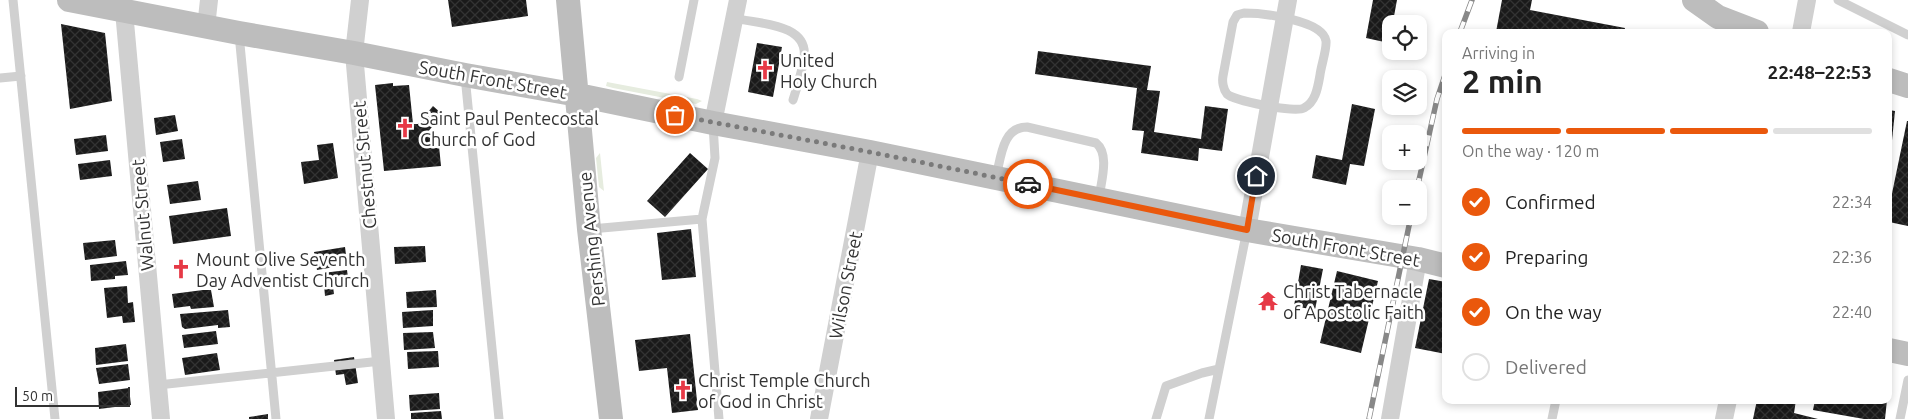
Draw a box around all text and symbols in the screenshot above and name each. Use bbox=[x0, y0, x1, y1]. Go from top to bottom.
map controls bbox=[1382, 15, 1427, 225]
button: locate bbox=[1382, 15, 1427, 60]
text: Arriving in bbox=[1462, 44, 1535, 62]
place label: United Holy Church bbox=[780, 50, 878, 91]
street label: South Front Street bbox=[417, 56, 569, 102]
church icon: United Holy Church bbox=[754, 59, 776, 81]
text: 22:48–22:53 bbox=[1767, 61, 1872, 83]
text: 2 min bbox=[1462, 63, 1543, 99]
button: layers bbox=[1382, 70, 1427, 115]
pin bbox=[654, 94, 696, 136]
street label: Chestnut Street bbox=[348, 100, 380, 230]
icon: bag bbox=[661, 101, 689, 129]
place label: Saint Paul Pentecostal Church of God bbox=[420, 108, 599, 149]
church icon: Saint Paul Pentecostal Church of God bbox=[394, 117, 416, 139]
button: + bbox=[1382, 125, 1427, 170]
text: On the way · 120 m bbox=[1462, 142, 1599, 160]
pin bbox=[1235, 155, 1277, 197]
street label: Walnut Street bbox=[127, 158, 157, 272]
courier bbox=[1003, 159, 1053, 209]
icon: home bbox=[1242, 162, 1270, 190]
icon: car bbox=[1014, 170, 1042, 198]
street label: Pershing Avenue bbox=[574, 171, 608, 307]
button: − bbox=[1382, 180, 1427, 225]
icon: check bbox=[1462, 188, 1490, 216]
text: Confirmed bbox=[1505, 191, 1596, 213]
text: 22:34 bbox=[1832, 193, 1872, 211]
street label: South Front Street bbox=[1270, 224, 1422, 270]
street label: Wilson Street bbox=[825, 230, 865, 340]
icon: check bbox=[1462, 243, 1490, 271]
text: Preparing bbox=[1505, 246, 1589, 268]
text: 22:36 bbox=[1832, 248, 1872, 266]
place label: Mount Olive Seventh Day Adventist Church bbox=[196, 249, 369, 290]
church icon: Mount Olive Seventh Day Adventist Church bbox=[170, 258, 192, 280]
place label: Christ Tabernacle of Apostolic Faith bbox=[1283, 281, 1424, 322]
temple icon: Christ Tabernacle of Apostolic Faith bbox=[1257, 290, 1279, 312]
icon: check bbox=[1462, 298, 1490, 326]
text: On the way bbox=[1505, 301, 1602, 323]
text: 22:40 bbox=[1832, 303, 1872, 321]
text: Delivered bbox=[1505, 356, 1587, 378]
place label: Christ Temple Church of God in Christ bbox=[698, 370, 870, 411]
church icon: Christ Temple Church of God in Christ bbox=[672, 379, 694, 401]
scale bar bbox=[15, 384, 130, 407]
text: 50 m bbox=[22, 388, 53, 404]

